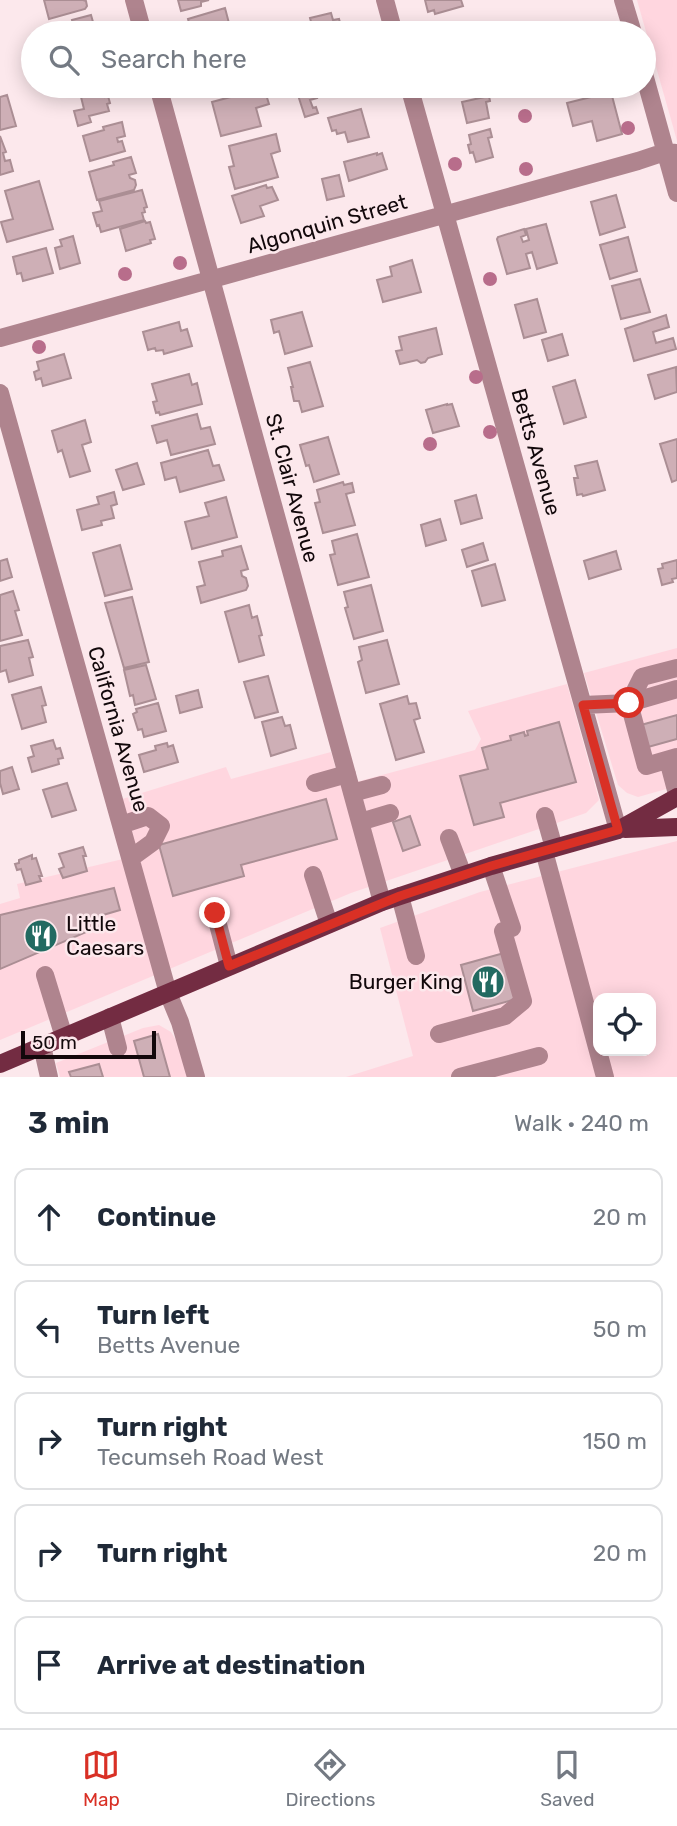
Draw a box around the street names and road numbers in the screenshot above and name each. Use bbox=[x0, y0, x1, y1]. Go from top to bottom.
street label: Algonquin Street bbox=[244, 189, 410, 258]
street label: Betts Avenue bbox=[506, 385, 567, 518]
street label: St. Clair Avenue bbox=[261, 411, 324, 565]
street label: California Avenue bbox=[83, 643, 154, 815]

